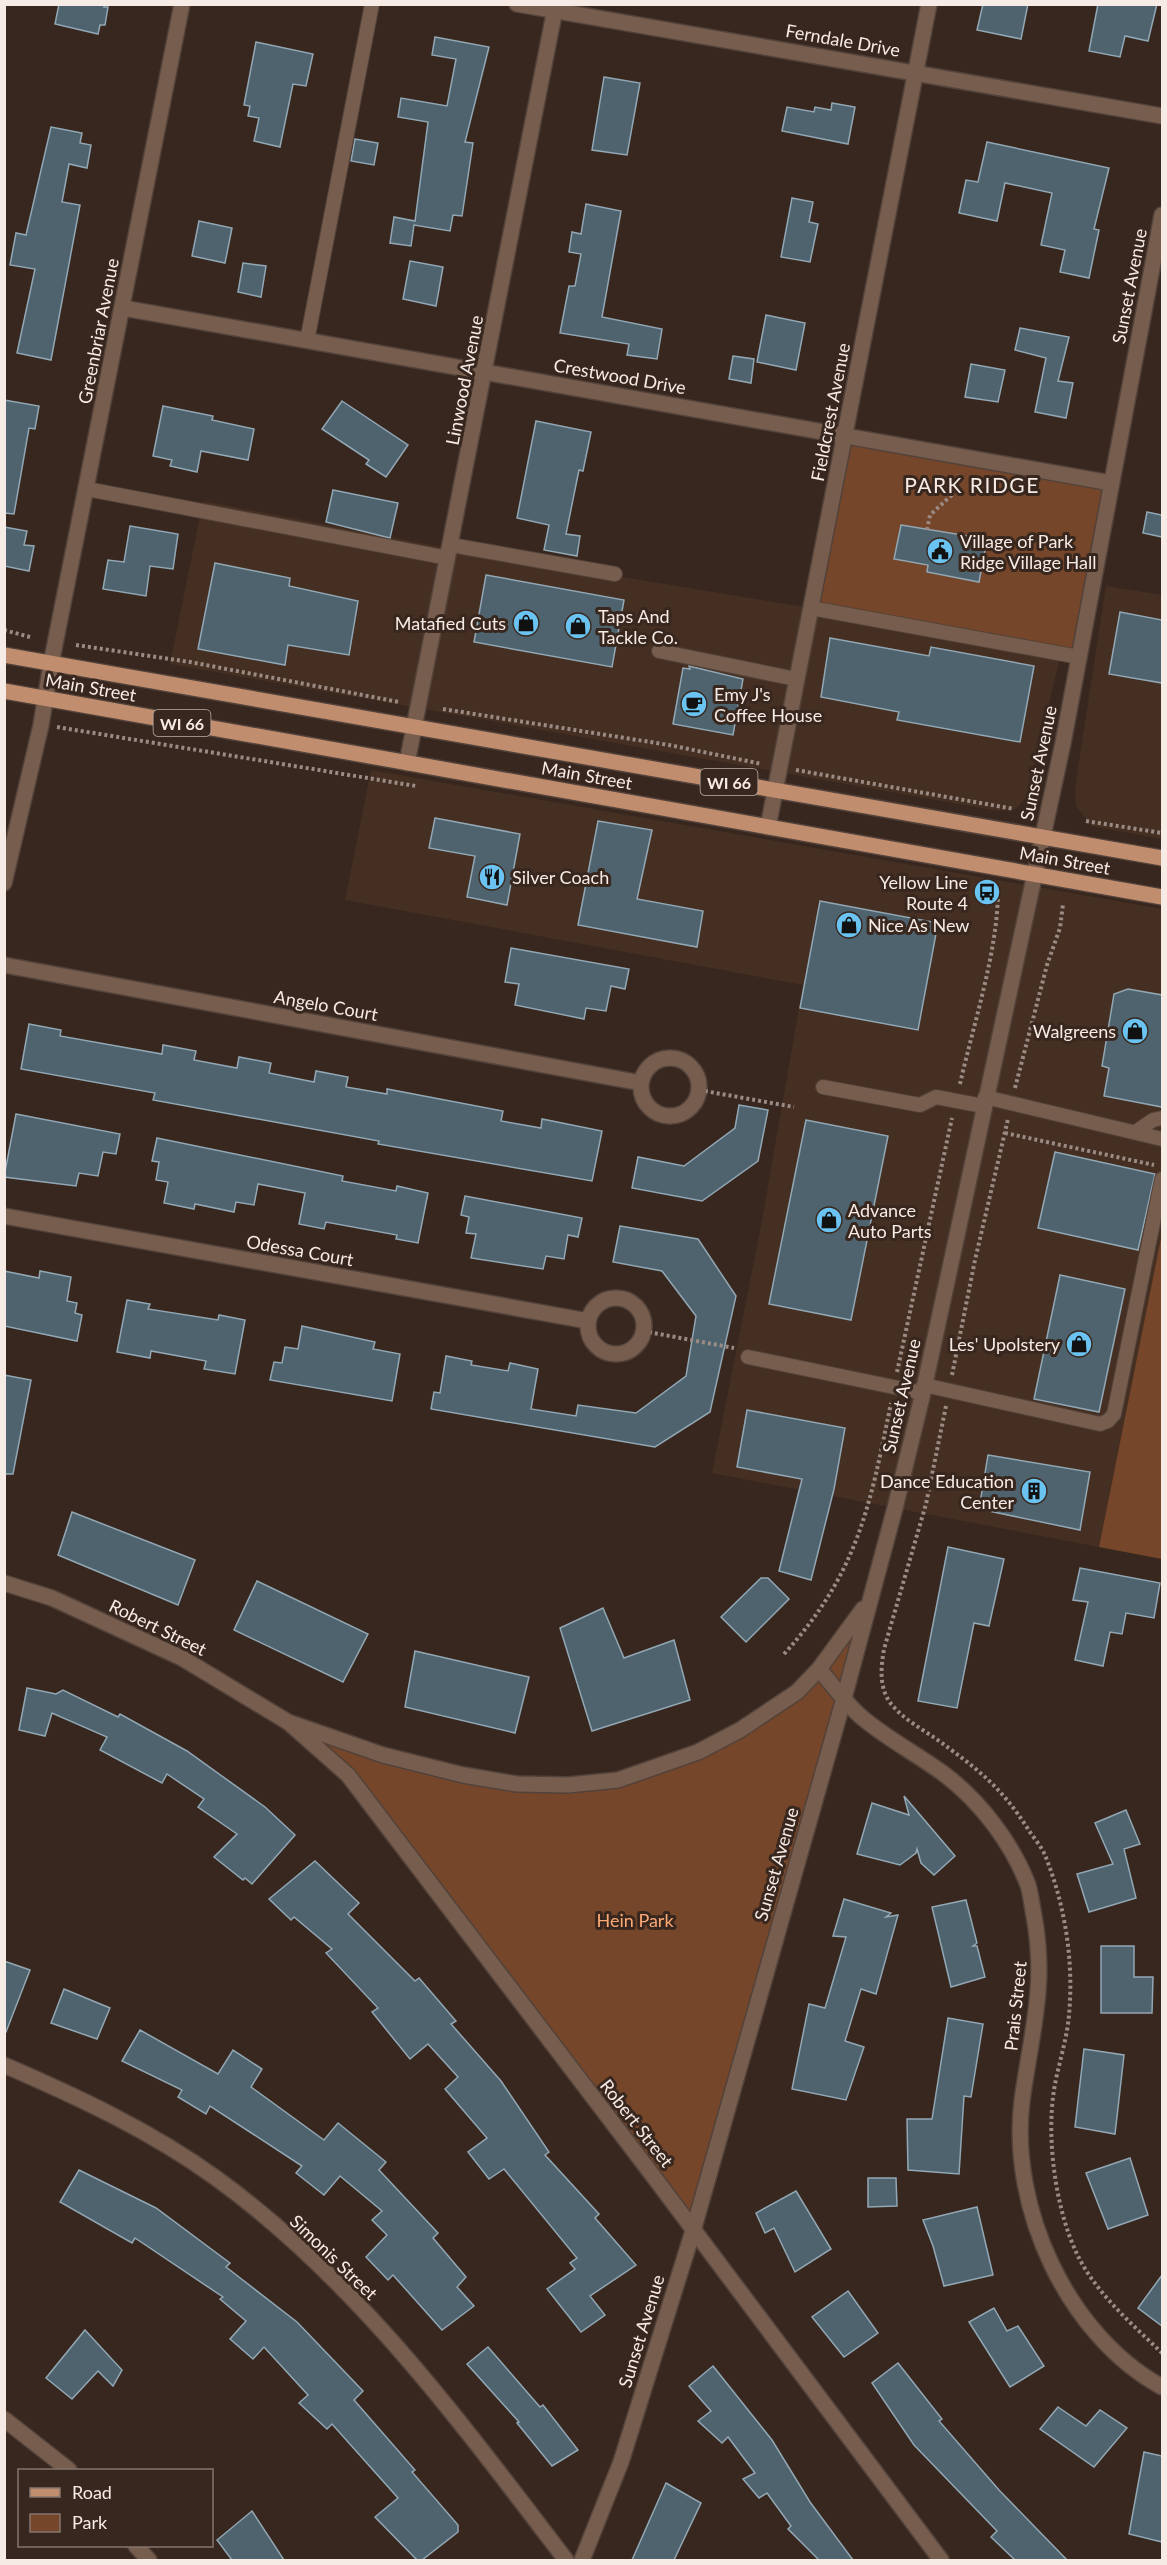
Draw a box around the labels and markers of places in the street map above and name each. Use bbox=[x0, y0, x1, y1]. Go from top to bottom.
place label: Village of Park Ridge Village Hall bbox=[960, 530, 1096, 573]
public building icon: Village of Park Ridge Village Hall bbox=[925, 536, 955, 566]
place label: Taps And Tackle Co. bbox=[598, 605, 678, 648]
shop icon: Matafied Cuts bbox=[511, 608, 541, 638]
shop icon: Taps And Tackle Co. bbox=[563, 611, 593, 641]
place label: Matafied Cuts bbox=[395, 612, 506, 634]
place label: Emy J's Coffee House bbox=[714, 683, 822, 726]
cafe icon: Emy J's Coffee House bbox=[679, 689, 709, 719]
restaurant icon: Silver Coach bbox=[477, 862, 507, 892]
place label: Silver Coach bbox=[512, 866, 609, 888]
place label: Yellow Line Route 4 bbox=[879, 871, 968, 914]
bus stop icon: Yellow Line Route 4 bbox=[972, 877, 1002, 907]
shop icon: Nice As New bbox=[834, 910, 864, 940]
place label: Nice As New bbox=[868, 914, 969, 936]
shop icon: Walgreens bbox=[1120, 1016, 1150, 1046]
place label: Walgreens bbox=[1033, 1020, 1116, 1042]
place label: Advance Auto Parts bbox=[848, 1199, 932, 1242]
shop icon: Advance Auto Parts bbox=[814, 1205, 844, 1235]
shop icon: Les' Upolstery bbox=[1064, 1329, 1094, 1359]
place label: Les' Upolstery bbox=[949, 1333, 1061, 1355]
place label: Dance Education Center bbox=[880, 1470, 1014, 1513]
building icon: Dance Education Center bbox=[1019, 1476, 1049, 1506]

